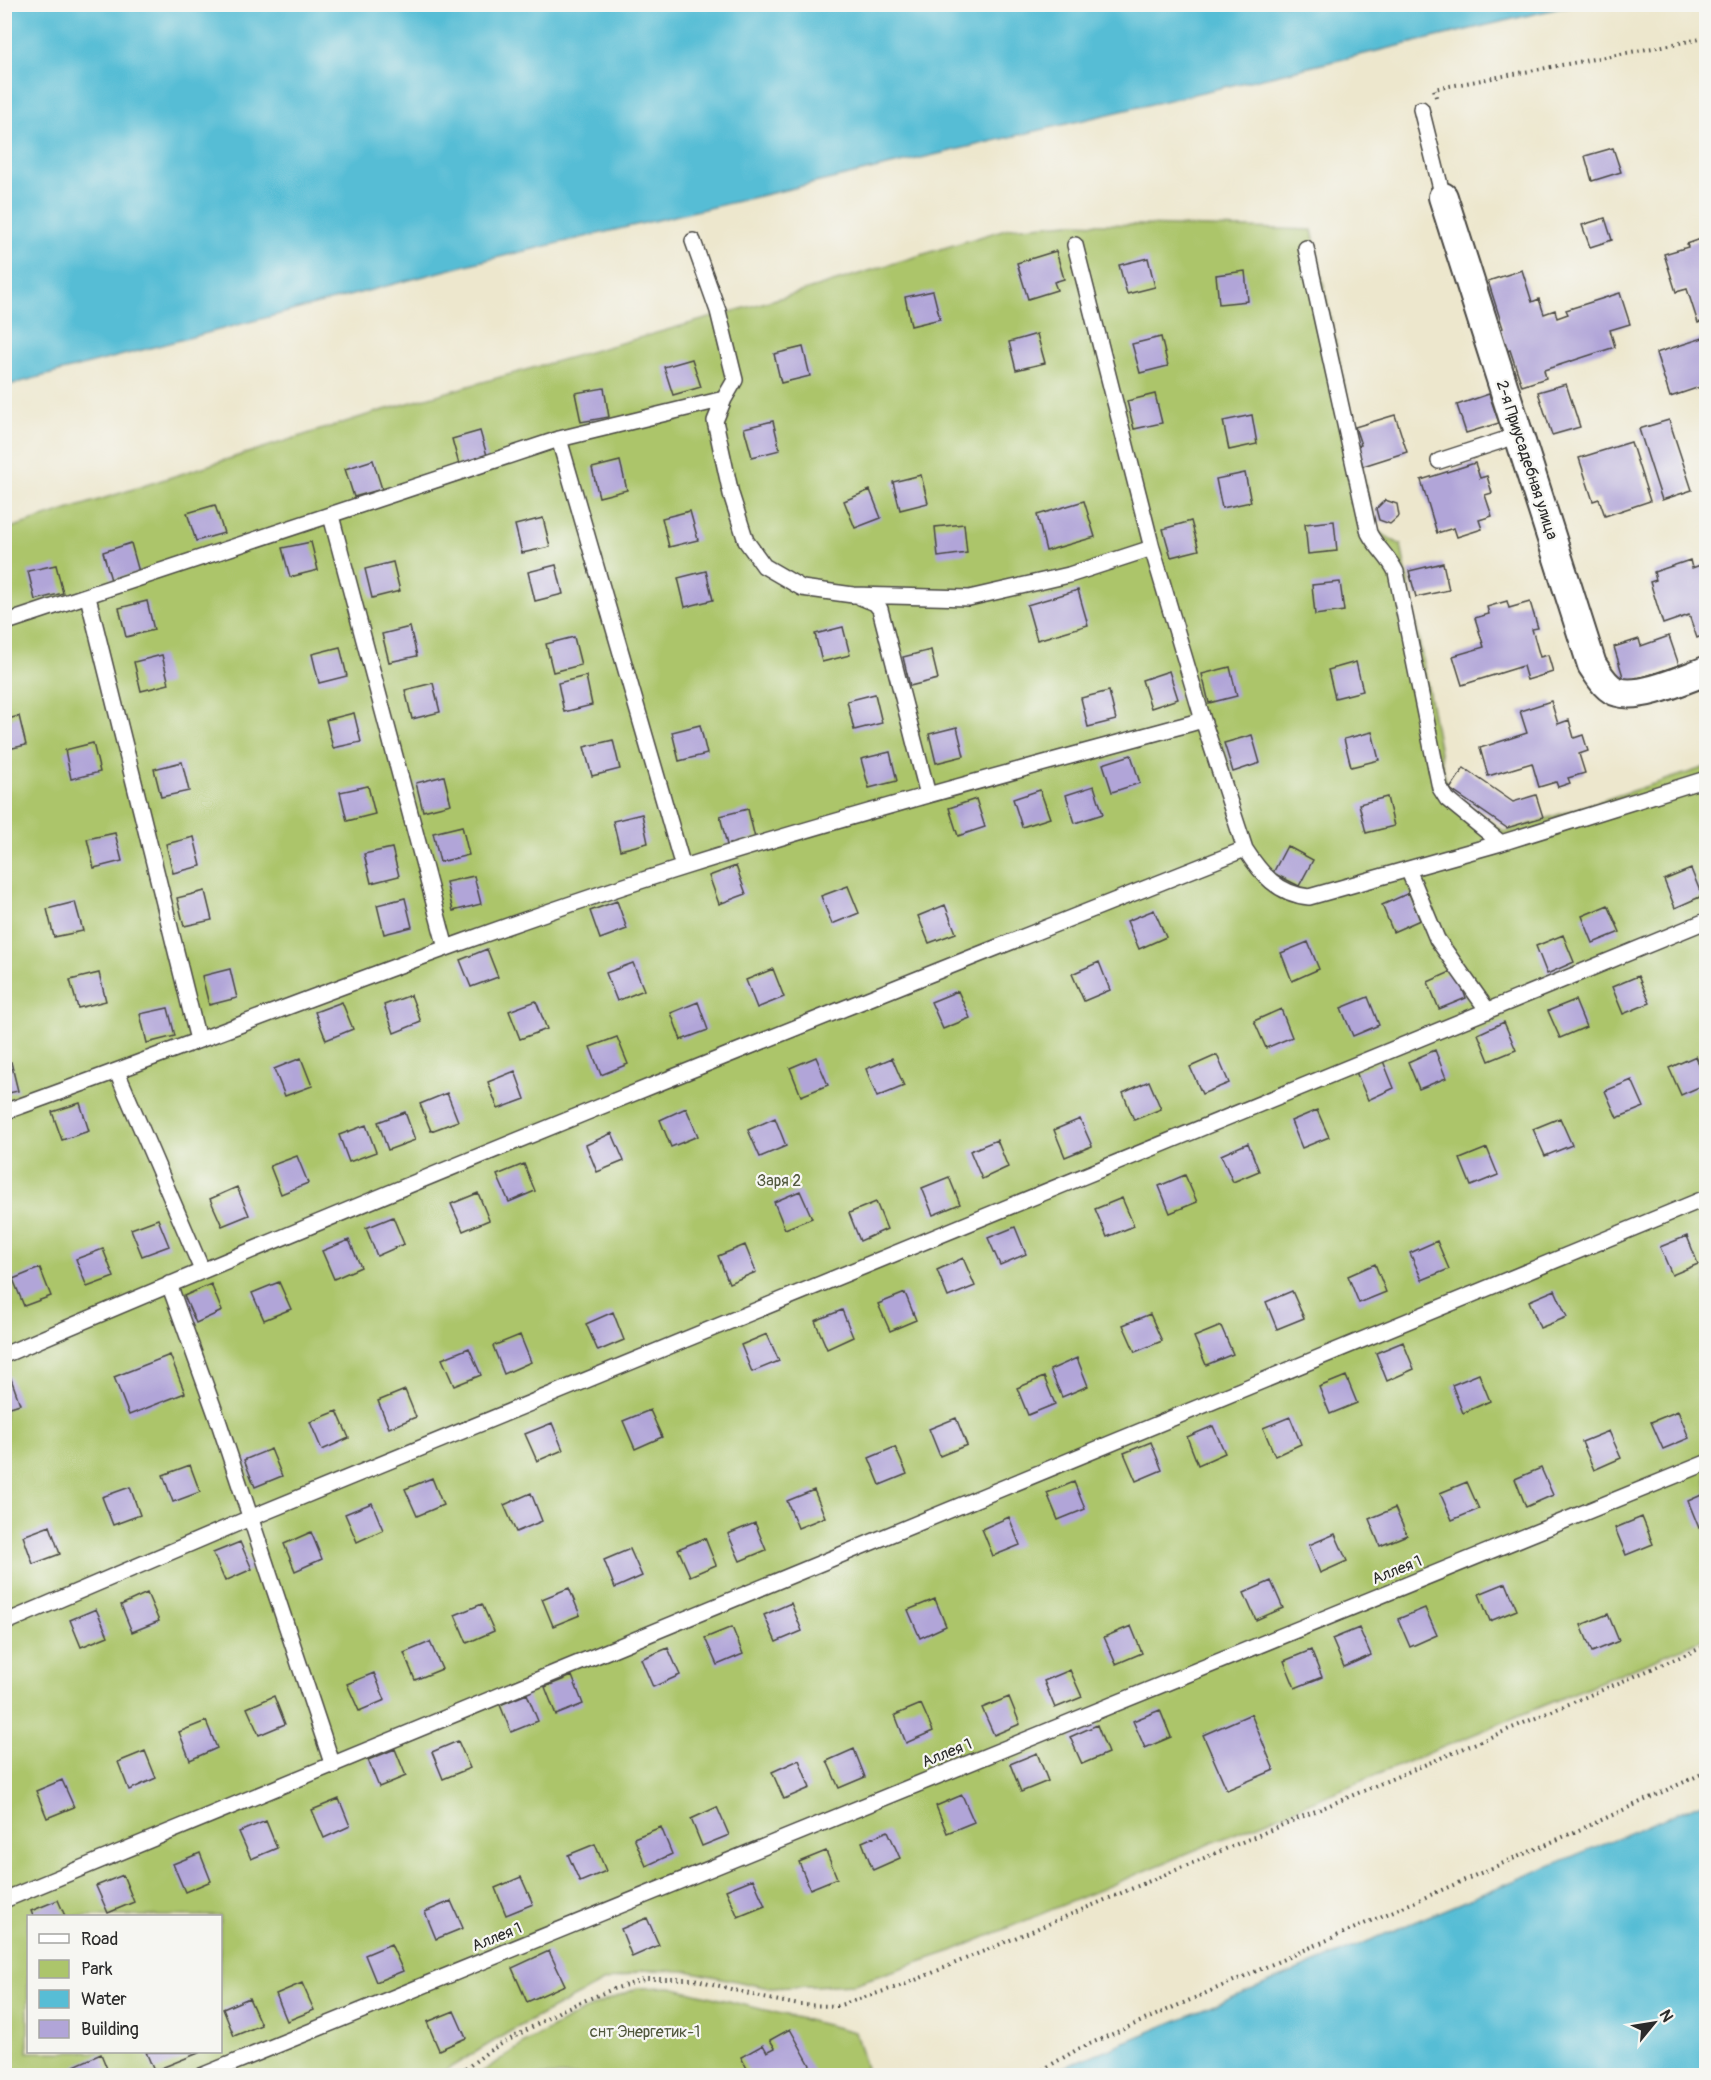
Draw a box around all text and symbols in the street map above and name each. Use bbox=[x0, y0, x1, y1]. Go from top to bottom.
street label: 2-я Приусадебная улица bbox=[1492, 378, 1562, 542]
park label: Заря 2 bbox=[757, 1171, 801, 1191]
street label: Аллея 1 bbox=[1369, 1551, 1425, 1589]
street label: Аллея 1 bbox=[919, 1734, 975, 1772]
legend bbox=[27, 1915, 222, 2053]
street label: Аллея 1 bbox=[469, 1918, 525, 1956]
text: Road bbox=[81, 1928, 118, 1951]
text: Park bbox=[81, 1958, 113, 1981]
text: Water bbox=[81, 1988, 127, 2011]
north arrow bbox=[1624, 1993, 1684, 2053]
text: N bbox=[1655, 2006, 1678, 2026]
text: Building bbox=[81, 2018, 139, 2041]
park label: снт Энергетик-1 bbox=[590, 2022, 700, 2042]

